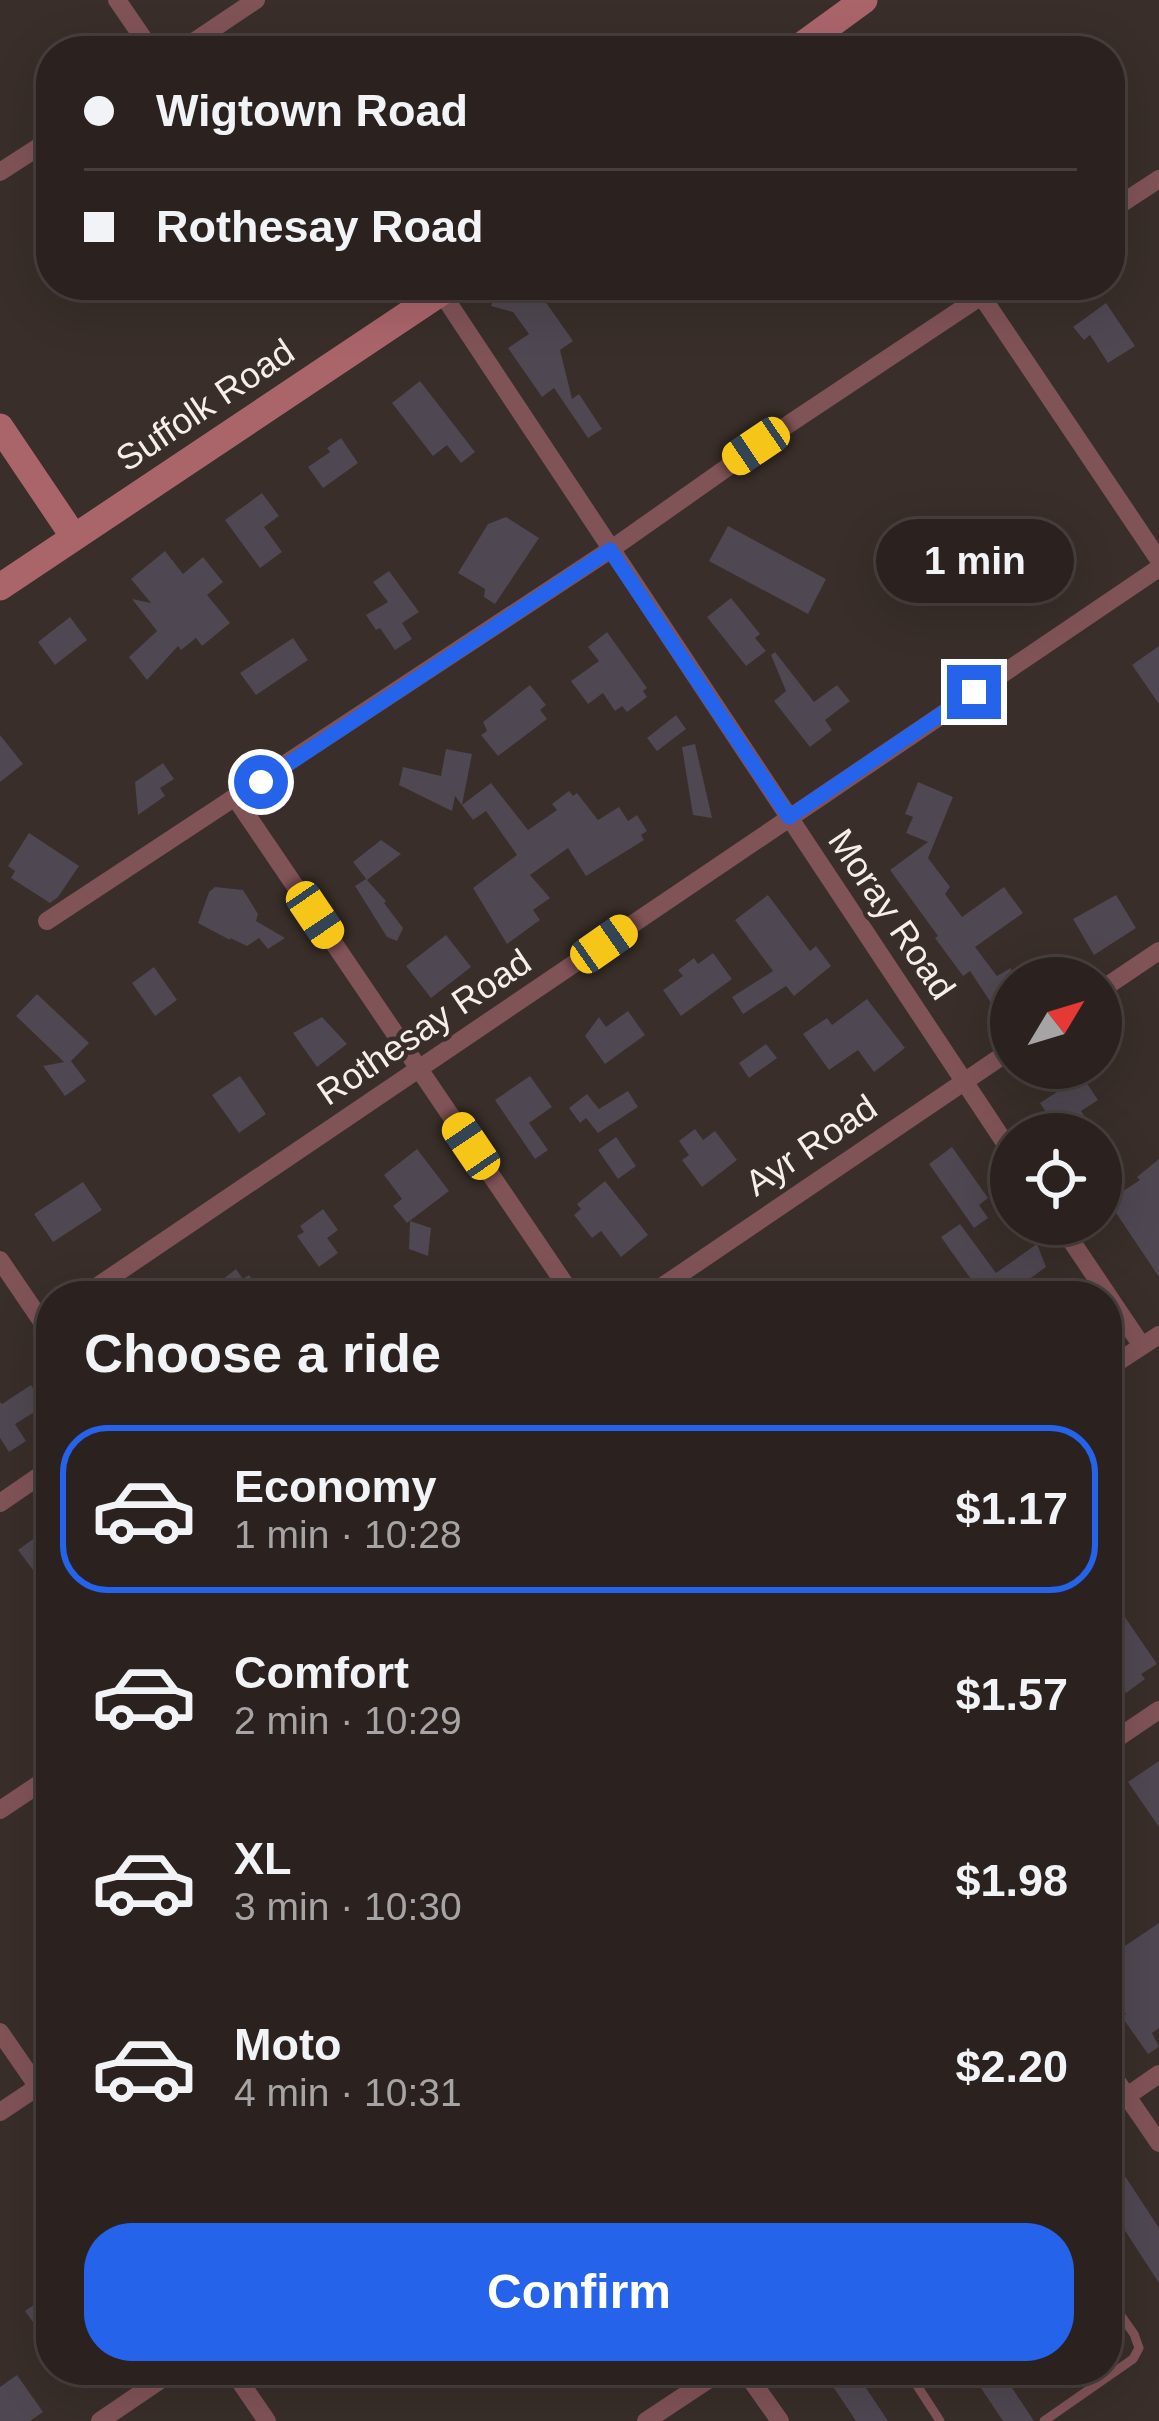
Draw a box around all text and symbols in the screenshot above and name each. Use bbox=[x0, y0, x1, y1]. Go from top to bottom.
text: Wigtown Road bbox=[156, 85, 468, 136]
text: Rothesay Road bbox=[156, 201, 484, 252]
street label: Suffolk Road bbox=[108, 331, 302, 479]
car bbox=[716, 411, 796, 481]
callout: 1 min bbox=[875, 518, 1073, 602]
text: 1 min bbox=[924, 539, 1026, 582]
route end bbox=[947, 665, 1001, 719]
route start bbox=[234, 755, 288, 809]
street label: Moray Road bbox=[820, 821, 964, 1007]
car bbox=[280, 875, 350, 955]
car bbox=[564, 909, 644, 979]
street label: Rothesay Road bbox=[310, 941, 538, 1113]
north arrow bbox=[990, 957, 1122, 1089]
map controls bbox=[990, 957, 1122, 1245]
street label: Ayr Road bbox=[738, 1086, 884, 1204]
car bbox=[436, 1106, 506, 1186]
button: locate bbox=[990, 1113, 1122, 1245]
text: Choose a ride bbox=[84, 1323, 441, 1383]
icon: car bbox=[90, 1455, 198, 1563]
text: Economy bbox=[234, 1461, 437, 1512]
text: $1.17 bbox=[955, 1483, 1068, 1534]
text: 1 min · 10:28 bbox=[234, 1513, 462, 1556]
icon: car bbox=[90, 1641, 198, 1749]
text: Comfort bbox=[234, 1647, 409, 1698]
text: $1.57 bbox=[955, 1669, 1068, 1720]
text: 2 min · 10:29 bbox=[234, 1699, 462, 1742]
icon: car bbox=[90, 1827, 198, 1935]
text: XL bbox=[234, 1833, 292, 1884]
text: $1.98 bbox=[955, 1855, 1068, 1906]
text: 3 min · 10:30 bbox=[234, 1885, 462, 1928]
icon: car bbox=[90, 2013, 198, 2121]
text: Moto bbox=[234, 2019, 341, 2070]
text: $2.20 bbox=[955, 2041, 1068, 2092]
text: 4 min · 10:31 bbox=[234, 2071, 462, 2114]
button: Confirm bbox=[84, 2223, 1074, 2361]

